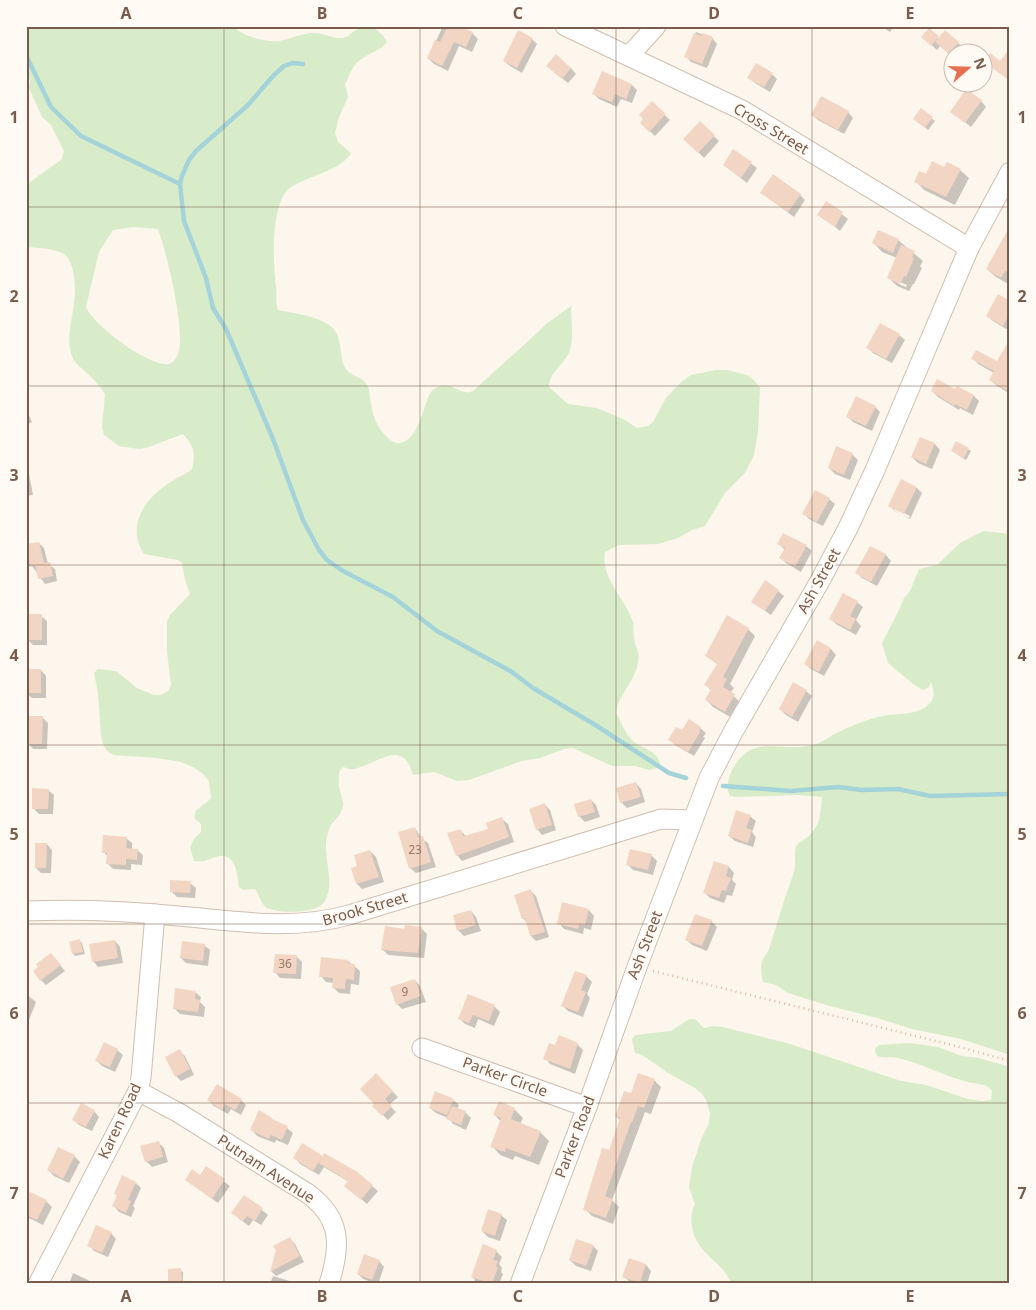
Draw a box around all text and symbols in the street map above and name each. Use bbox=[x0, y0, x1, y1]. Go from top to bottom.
text: A bbox=[120, 2, 132, 24]
text: B bbox=[317, 2, 327, 24]
text: C bbox=[513, 2, 523, 24]
text: D bbox=[708, 2, 720, 24]
text: E bbox=[906, 2, 915, 24]
north arrow bbox=[944, 42, 994, 92]
text: N bbox=[970, 55, 992, 72]
street label: Cross Street bbox=[730, 98, 813, 159]
text: 1 bbox=[9, 106, 19, 128]
text: 1 bbox=[1017, 106, 1027, 128]
text: 2 bbox=[9, 285, 19, 307]
text: 2 bbox=[1017, 285, 1027, 307]
text: 3 bbox=[9, 464, 19, 486]
text: 3 bbox=[1017, 464, 1027, 486]
street label: Ash Street bbox=[792, 544, 845, 617]
text: 4 bbox=[9, 644, 19, 666]
text: 4 bbox=[1017, 644, 1027, 666]
text: 5 bbox=[9, 823, 19, 845]
text: 5 bbox=[1017, 823, 1027, 845]
house number: 23 bbox=[408, 841, 422, 858]
street label: Brook Street bbox=[320, 886, 410, 930]
street label: Ash Street bbox=[622, 907, 666, 982]
house number: 36 bbox=[278, 955, 292, 972]
house number: 9 bbox=[402, 983, 409, 1000]
text: 6 bbox=[9, 1002, 19, 1024]
text: 6 bbox=[1017, 1002, 1027, 1024]
street label: Parker Circle bbox=[460, 1051, 551, 1101]
street label: Karen Road bbox=[93, 1080, 145, 1162]
street label: Parker Road bbox=[549, 1093, 599, 1181]
street label: Putnam Avenue bbox=[214, 1129, 319, 1207]
text: 7 bbox=[9, 1182, 19, 1204]
text: 7 bbox=[1017, 1182, 1027, 1204]
text: A bbox=[120, 1285, 132, 1307]
text: B bbox=[317, 1285, 327, 1307]
text: C bbox=[513, 1285, 523, 1307]
text: D bbox=[708, 1285, 720, 1307]
text: E bbox=[906, 1285, 915, 1307]

